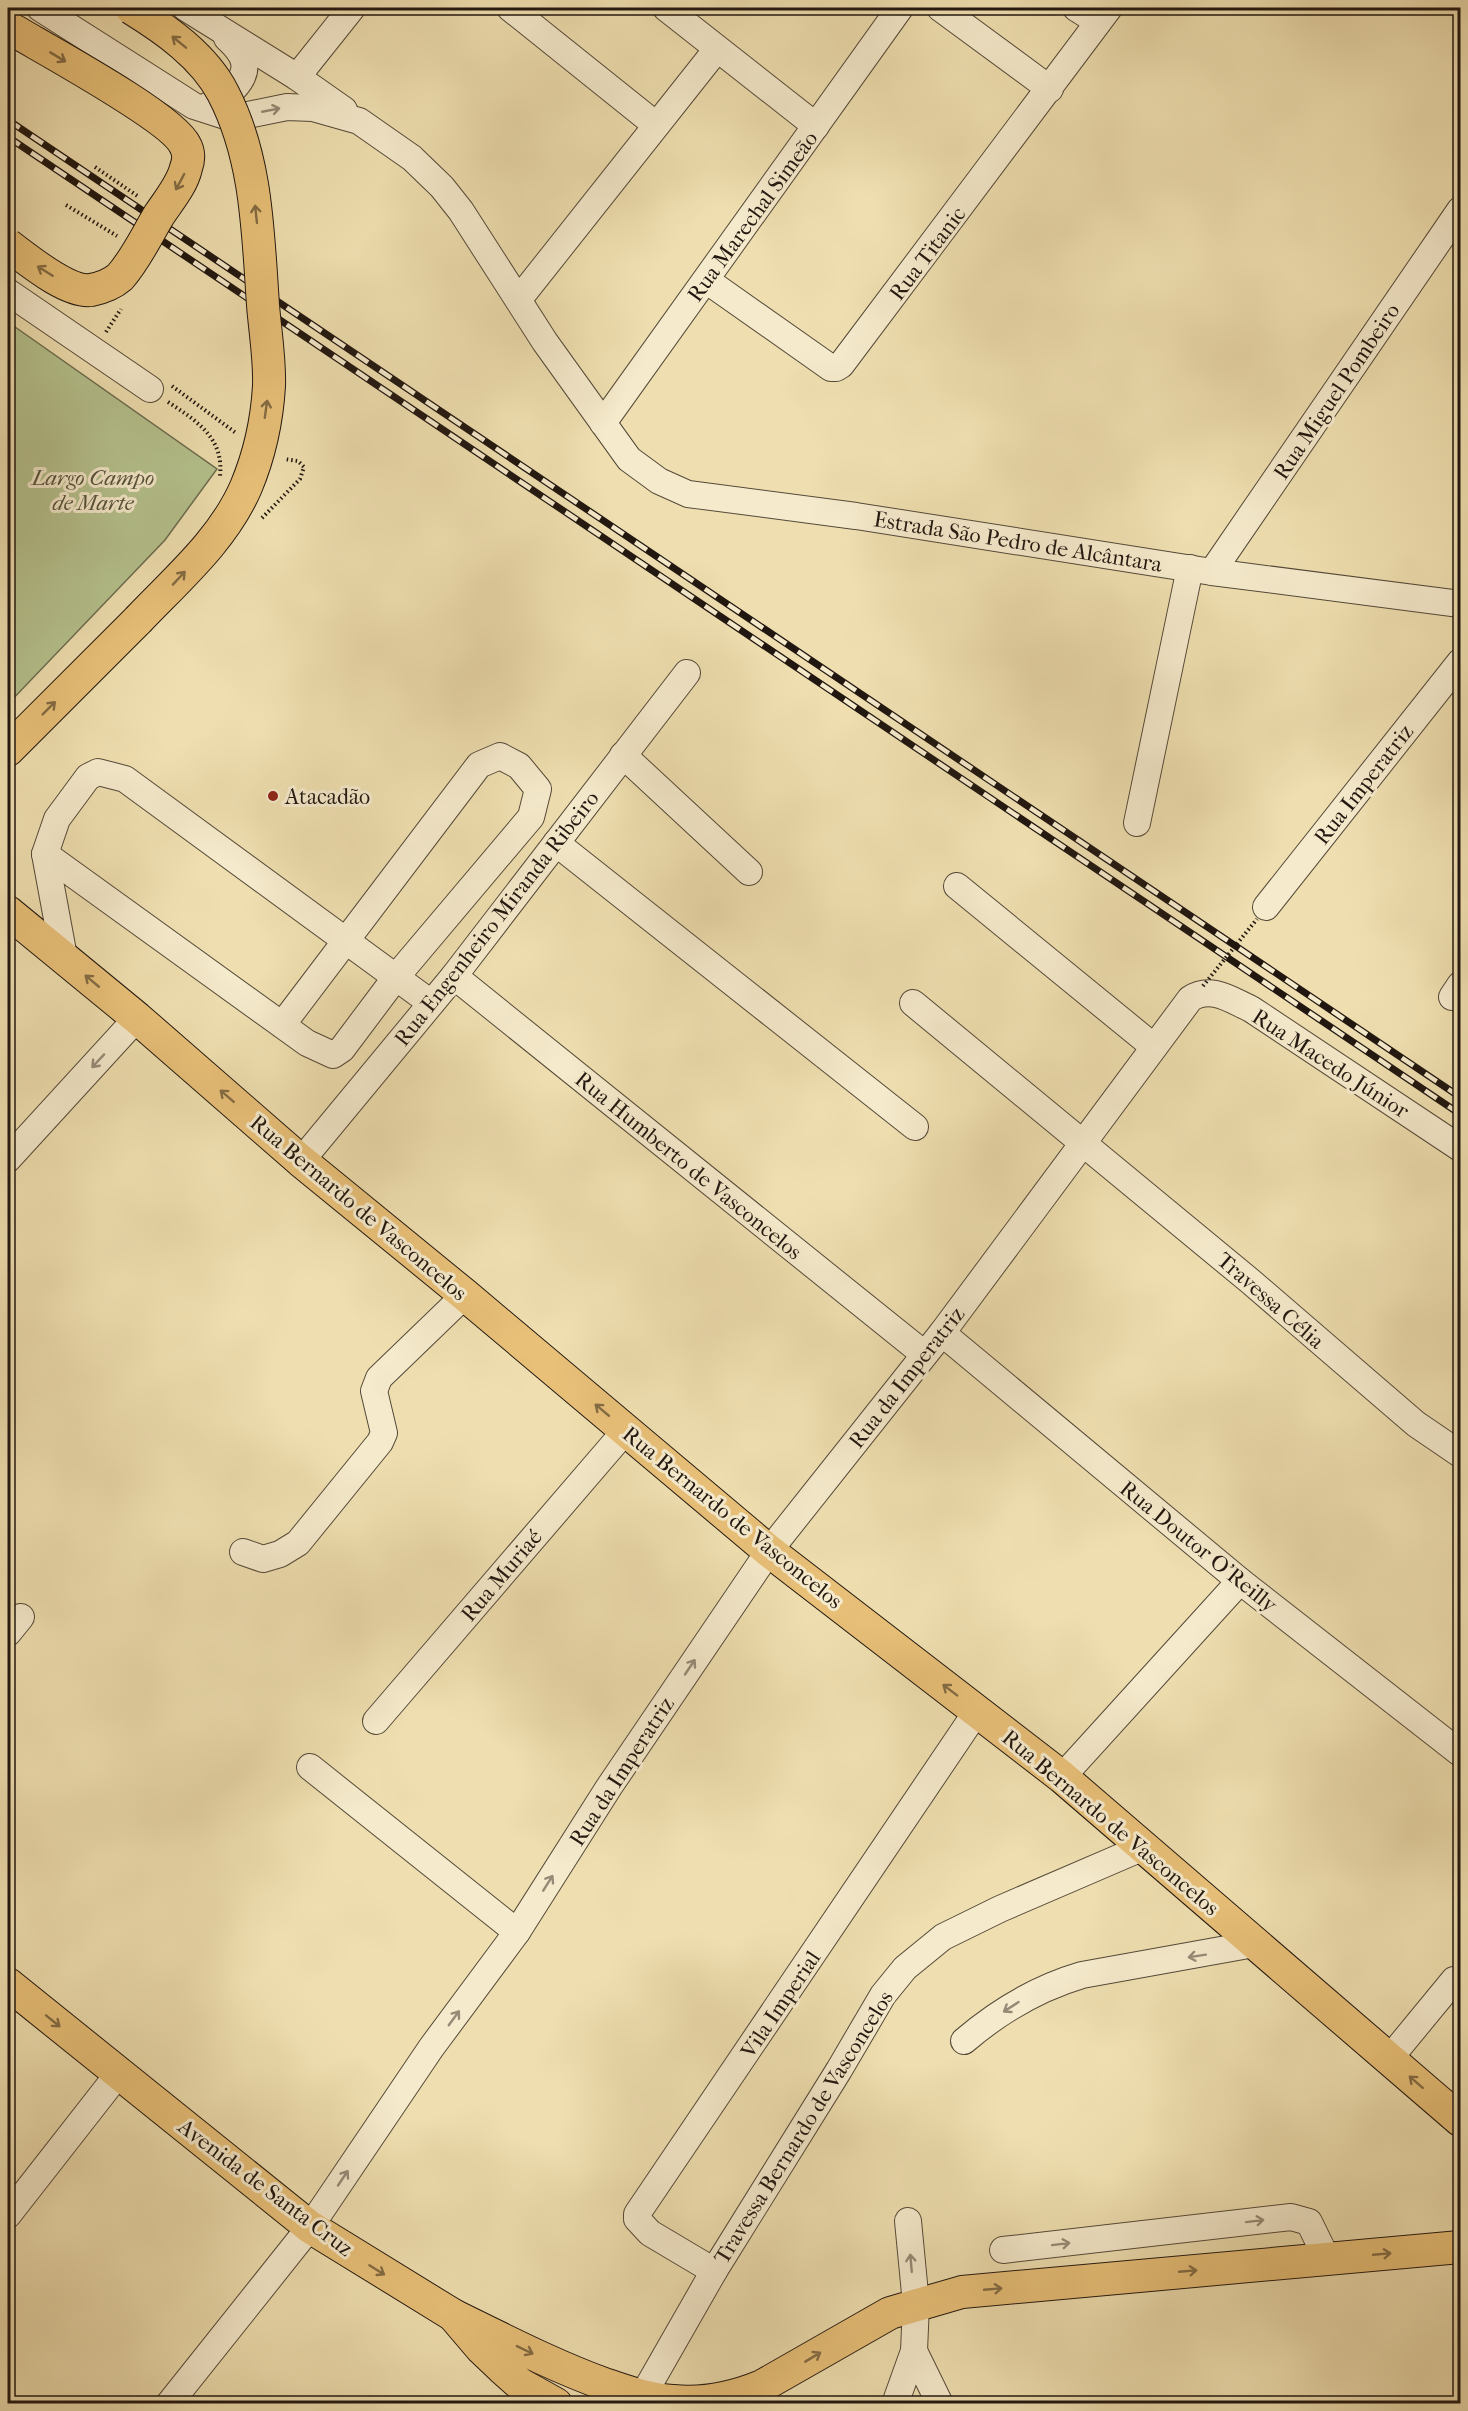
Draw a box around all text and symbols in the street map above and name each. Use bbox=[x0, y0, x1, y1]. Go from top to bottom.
one-way arrow bbox=[171, 35, 187, 48]
one-way arrow bbox=[49, 51, 66, 63]
one-way arrow bbox=[260, 104, 280, 115]
street label: Rua Marechal Simeão bbox=[682, 126, 823, 307]
one-way arrow bbox=[174, 172, 185, 190]
street label: Rua Titanic bbox=[884, 201, 972, 306]
one-way arrow bbox=[250, 205, 261, 225]
one-way arrow bbox=[37, 264, 54, 277]
street label: Rua Miguel Pombeiro bbox=[1268, 299, 1405, 485]
one-way arrow bbox=[260, 399, 271, 419]
park label: Largo Campo de Marte bbox=[30, 465, 154, 516]
street label: Estrada São Pedro de Alcântara bbox=[872, 506, 1165, 578]
one-way arrow bbox=[171, 570, 186, 585]
one-way arrow bbox=[42, 701, 57, 716]
street label: Rua Imperatriz bbox=[1309, 719, 1419, 850]
place label: Atacadão bbox=[284, 784, 370, 810]
street label: Rua Engenheiro Miranda Ribeiro bbox=[389, 786, 604, 1051]
marker: Atacadão bbox=[266, 789, 280, 803]
one-way arrow bbox=[85, 975, 101, 988]
street label: Rua Macedo Júnior bbox=[1247, 1004, 1414, 1125]
one-way arrow bbox=[91, 1054, 105, 1069]
street label: Rua Humberto de Vasconcelos bbox=[570, 1066, 807, 1265]
one-way arrow bbox=[219, 1090, 235, 1103]
street label: Rua Bernardo de Vasconcelos bbox=[245, 1109, 472, 1306]
street label: Travessa Célia bbox=[1211, 1247, 1330, 1355]
street label: Rua da Imperatriz bbox=[843, 1301, 970, 1454]
one-way arrow bbox=[595, 1403, 610, 1417]
street label: Rua Bernardo de Vasconcelos bbox=[617, 1421, 848, 1614]
street label: Rua Doutor O'Reilly bbox=[1115, 1475, 1283, 1619]
street label: Rua Muriaé bbox=[456, 1524, 548, 1627]
one-way arrow bbox=[684, 1660, 696, 1676]
one-way arrow bbox=[943, 1684, 959, 1696]
street label: Rua da Imperatriz bbox=[564, 1692, 680, 1851]
street label: Rua Bernardo de Vasconcelos bbox=[997, 1724, 1224, 1921]
one-way arrow bbox=[543, 1875, 555, 1892]
street label: Vila Imperial bbox=[735, 1946, 826, 2064]
one-way arrow bbox=[1188, 1950, 1207, 1961]
street label: Travessa Bernardo de Vasconcelos bbox=[709, 1986, 899, 2269]
one-way arrow bbox=[1003, 2002, 1020, 2014]
one-way arrow bbox=[447, 2010, 460, 2026]
one-way arrow bbox=[45, 2014, 61, 2027]
one-way arrow bbox=[1409, 2075, 1424, 2089]
street label: Avenida de Santa Cruz bbox=[172, 2113, 358, 2262]
one-way arrow bbox=[337, 2171, 349, 2187]
one-way arrow bbox=[1245, 2216, 1264, 2227]
one-way arrow bbox=[1051, 2238, 1071, 2249]
one-way arrow bbox=[1371, 2248, 1391, 2259]
one-way arrow bbox=[905, 2253, 916, 2273]
one-way arrow bbox=[368, 2264, 385, 2276]
one-way arrow bbox=[1177, 2266, 1197, 2277]
one-way arrow bbox=[983, 2283, 1003, 2294]
one-way arrow bbox=[515, 2345, 533, 2357]
one-way arrow bbox=[804, 2351, 821, 2363]

